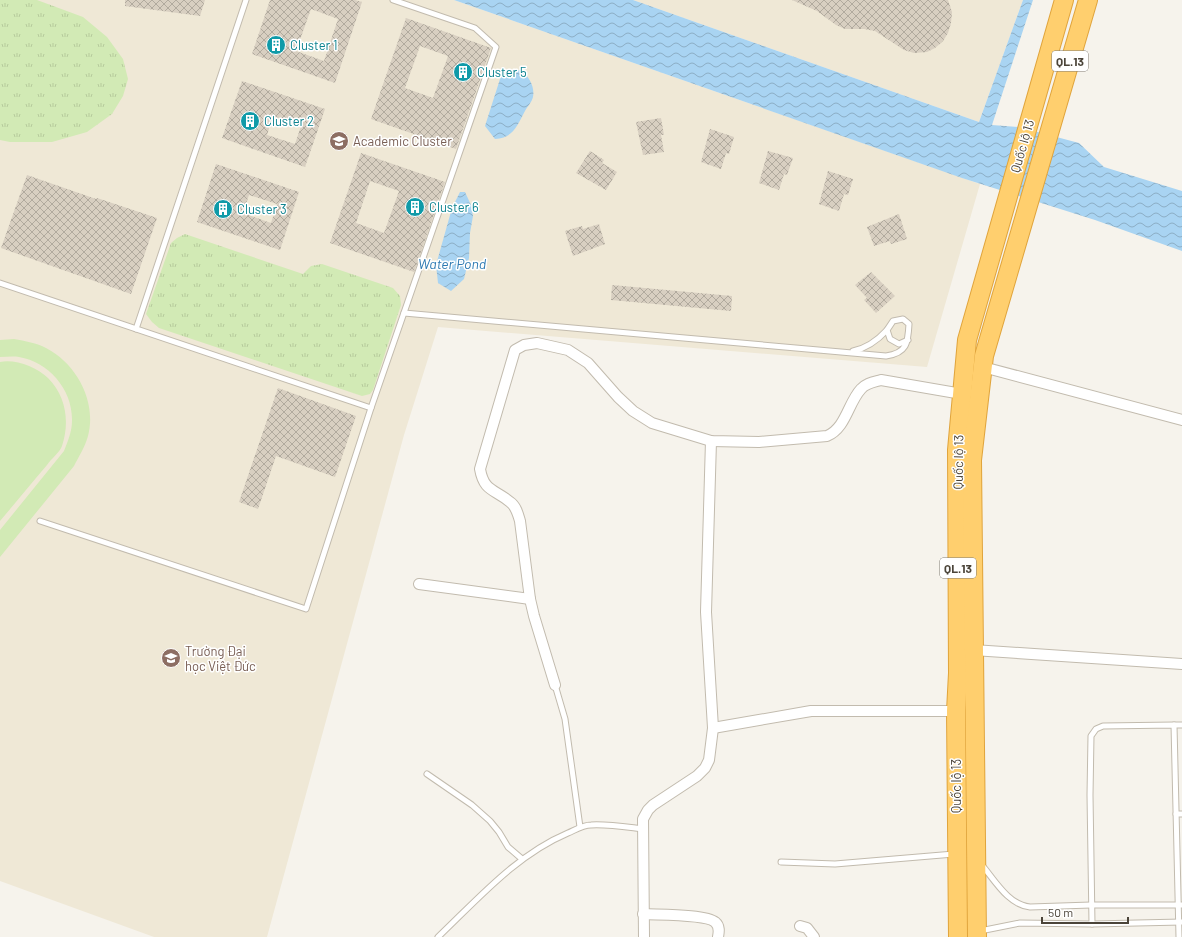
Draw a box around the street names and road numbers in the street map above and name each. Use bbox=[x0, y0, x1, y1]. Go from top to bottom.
road number: QL.13 bbox=[1052, 51, 1088, 71]
street label: Quốc lộ 13 bbox=[1007, 118, 1037, 174]
street label: Quốc lộ 13 bbox=[950, 435, 966, 489]
road number: QL.13 bbox=[940, 558, 976, 578]
street label: Quốc lộ 13 bbox=[948, 759, 964, 813]

